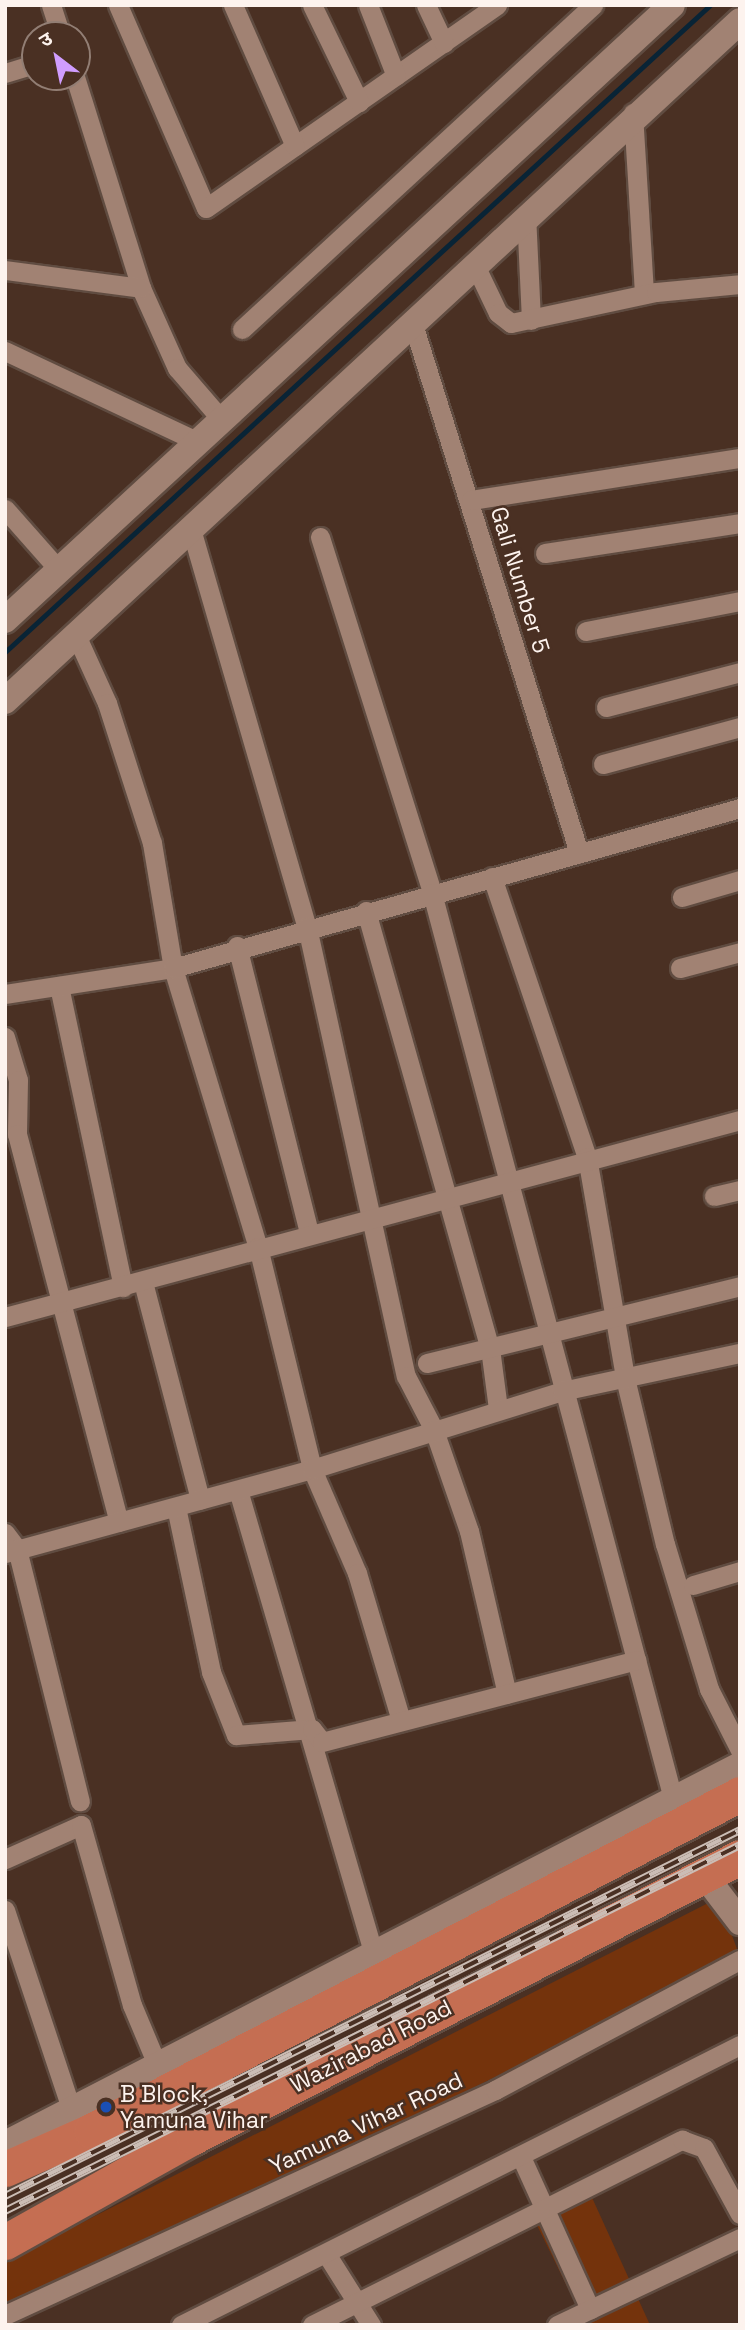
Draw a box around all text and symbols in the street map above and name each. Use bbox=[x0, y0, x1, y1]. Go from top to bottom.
north arrow bbox=[21, 21, 91, 91]
text: उ bbox=[34, 26, 57, 53]
street label: Gali Number 5 bbox=[485, 504, 555, 656]
street label: Wazirabad Road bbox=[286, 1993, 456, 2099]
street label: Yamuna Vihar Road bbox=[265, 2066, 467, 2180]
place label: B Block, Yamuna Vihar bbox=[120, 2080, 268, 2134]
marker: B Block, Yamuna Vihar bbox=[98, 2099, 114, 2115]

